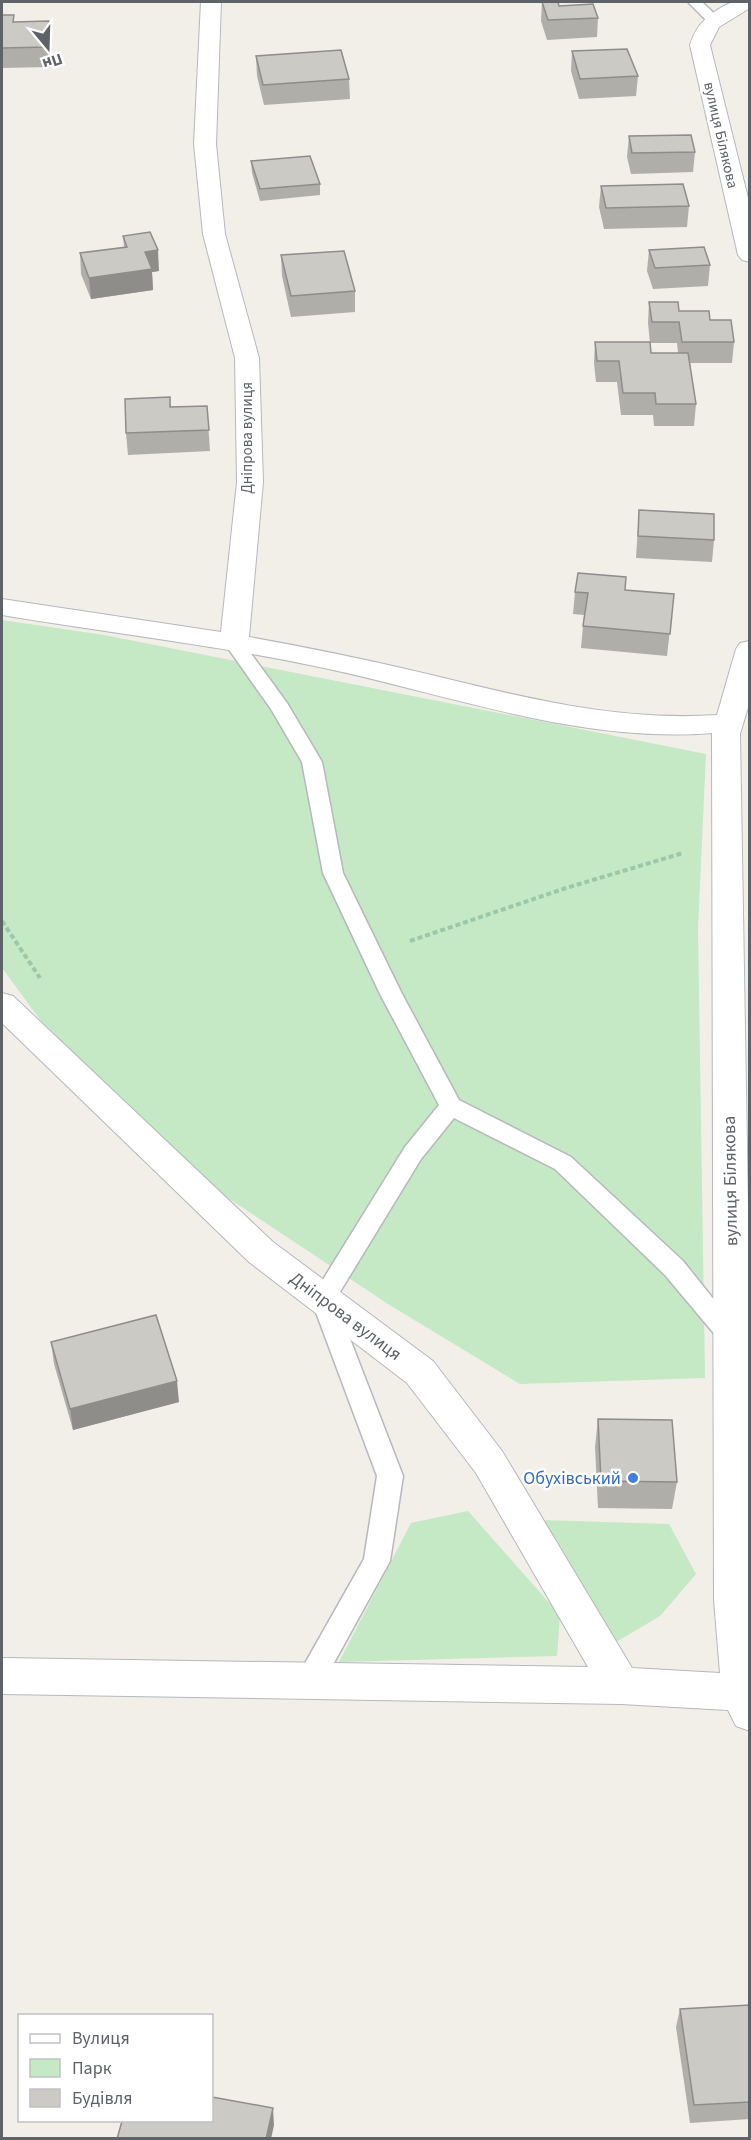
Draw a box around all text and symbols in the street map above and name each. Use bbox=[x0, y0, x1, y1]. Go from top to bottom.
north arrow bbox=[18, 18, 78, 78]
text: Пн bbox=[40, 48, 66, 75]
street label: вулиця Білякова bbox=[698, 80, 743, 190]
street label: Дніпрова вулиця bbox=[237, 382, 258, 494]
street label: вулиця Білякова bbox=[717, 1116, 744, 1246]
street label: Дніпрова вулиця bbox=[285, 1266, 407, 1367]
place label: Обухівський bbox=[523, 1466, 621, 1491]
marker: Обухівський bbox=[626, 1471, 640, 1485]
legend bbox=[18, 2014, 213, 2122]
text: Вулиця bbox=[72, 2026, 130, 2051]
text: Парк bbox=[72, 2056, 112, 2081]
text: Будівля bbox=[72, 2086, 132, 2111]

